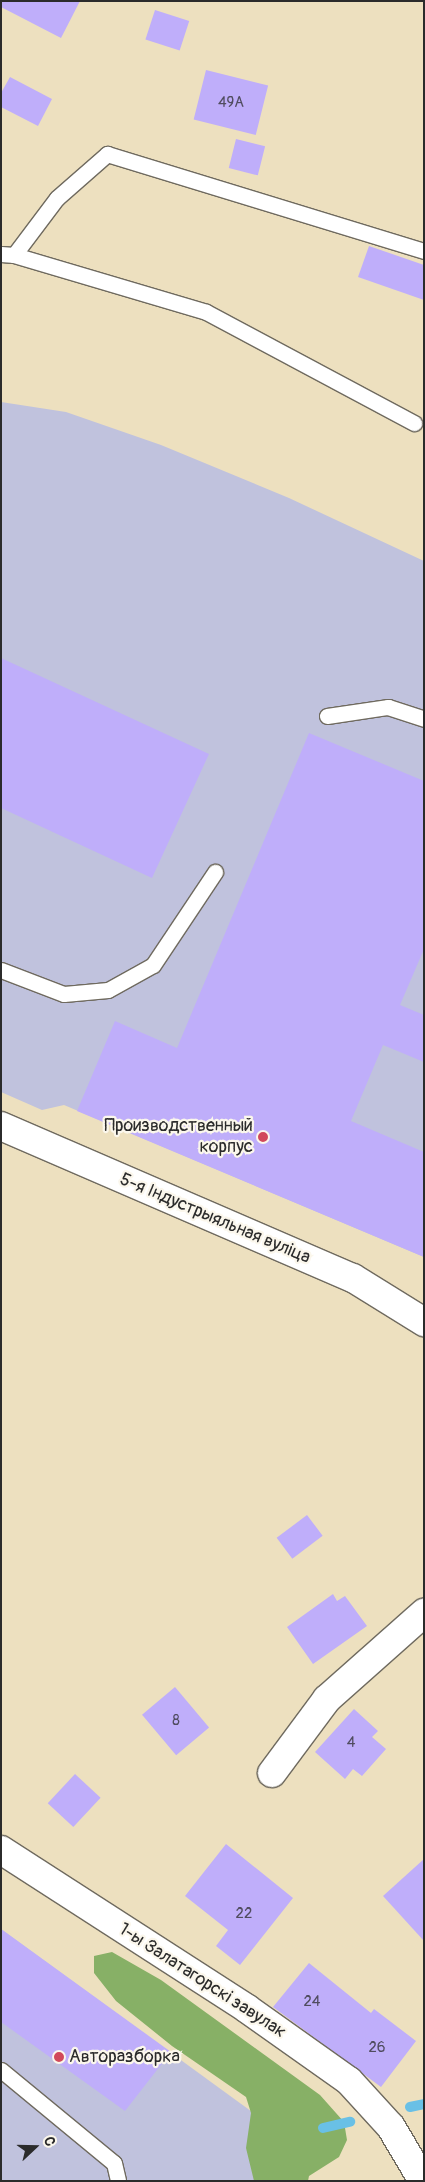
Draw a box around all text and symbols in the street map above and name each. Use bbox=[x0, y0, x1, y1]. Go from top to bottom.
house number: 49А bbox=[218, 94, 244, 112]
place label: Производственный корпус bbox=[104, 1116, 253, 1158]
marker: Производственный корпус bbox=[257, 1131, 269, 1143]
street label: 5-я Індустрыяльная вуліца bbox=[116, 1169, 314, 1269]
house number: 8 bbox=[172, 1712, 180, 1730]
house number: 4 bbox=[347, 1734, 355, 1752]
house number: 22 bbox=[236, 1905, 252, 1923]
street label: 1-ы Залатагорскі завулак bbox=[114, 1919, 290, 2043]
house number: 24 bbox=[303, 1993, 321, 2011]
house number: 26 bbox=[368, 2039, 386, 2057]
place label: Авторазборка bbox=[69, 2046, 180, 2068]
marker: Авторазборка bbox=[53, 2051, 65, 2063]
north arrow bbox=[10, 2122, 60, 2172]
text: С bbox=[40, 2134, 59, 2149]

